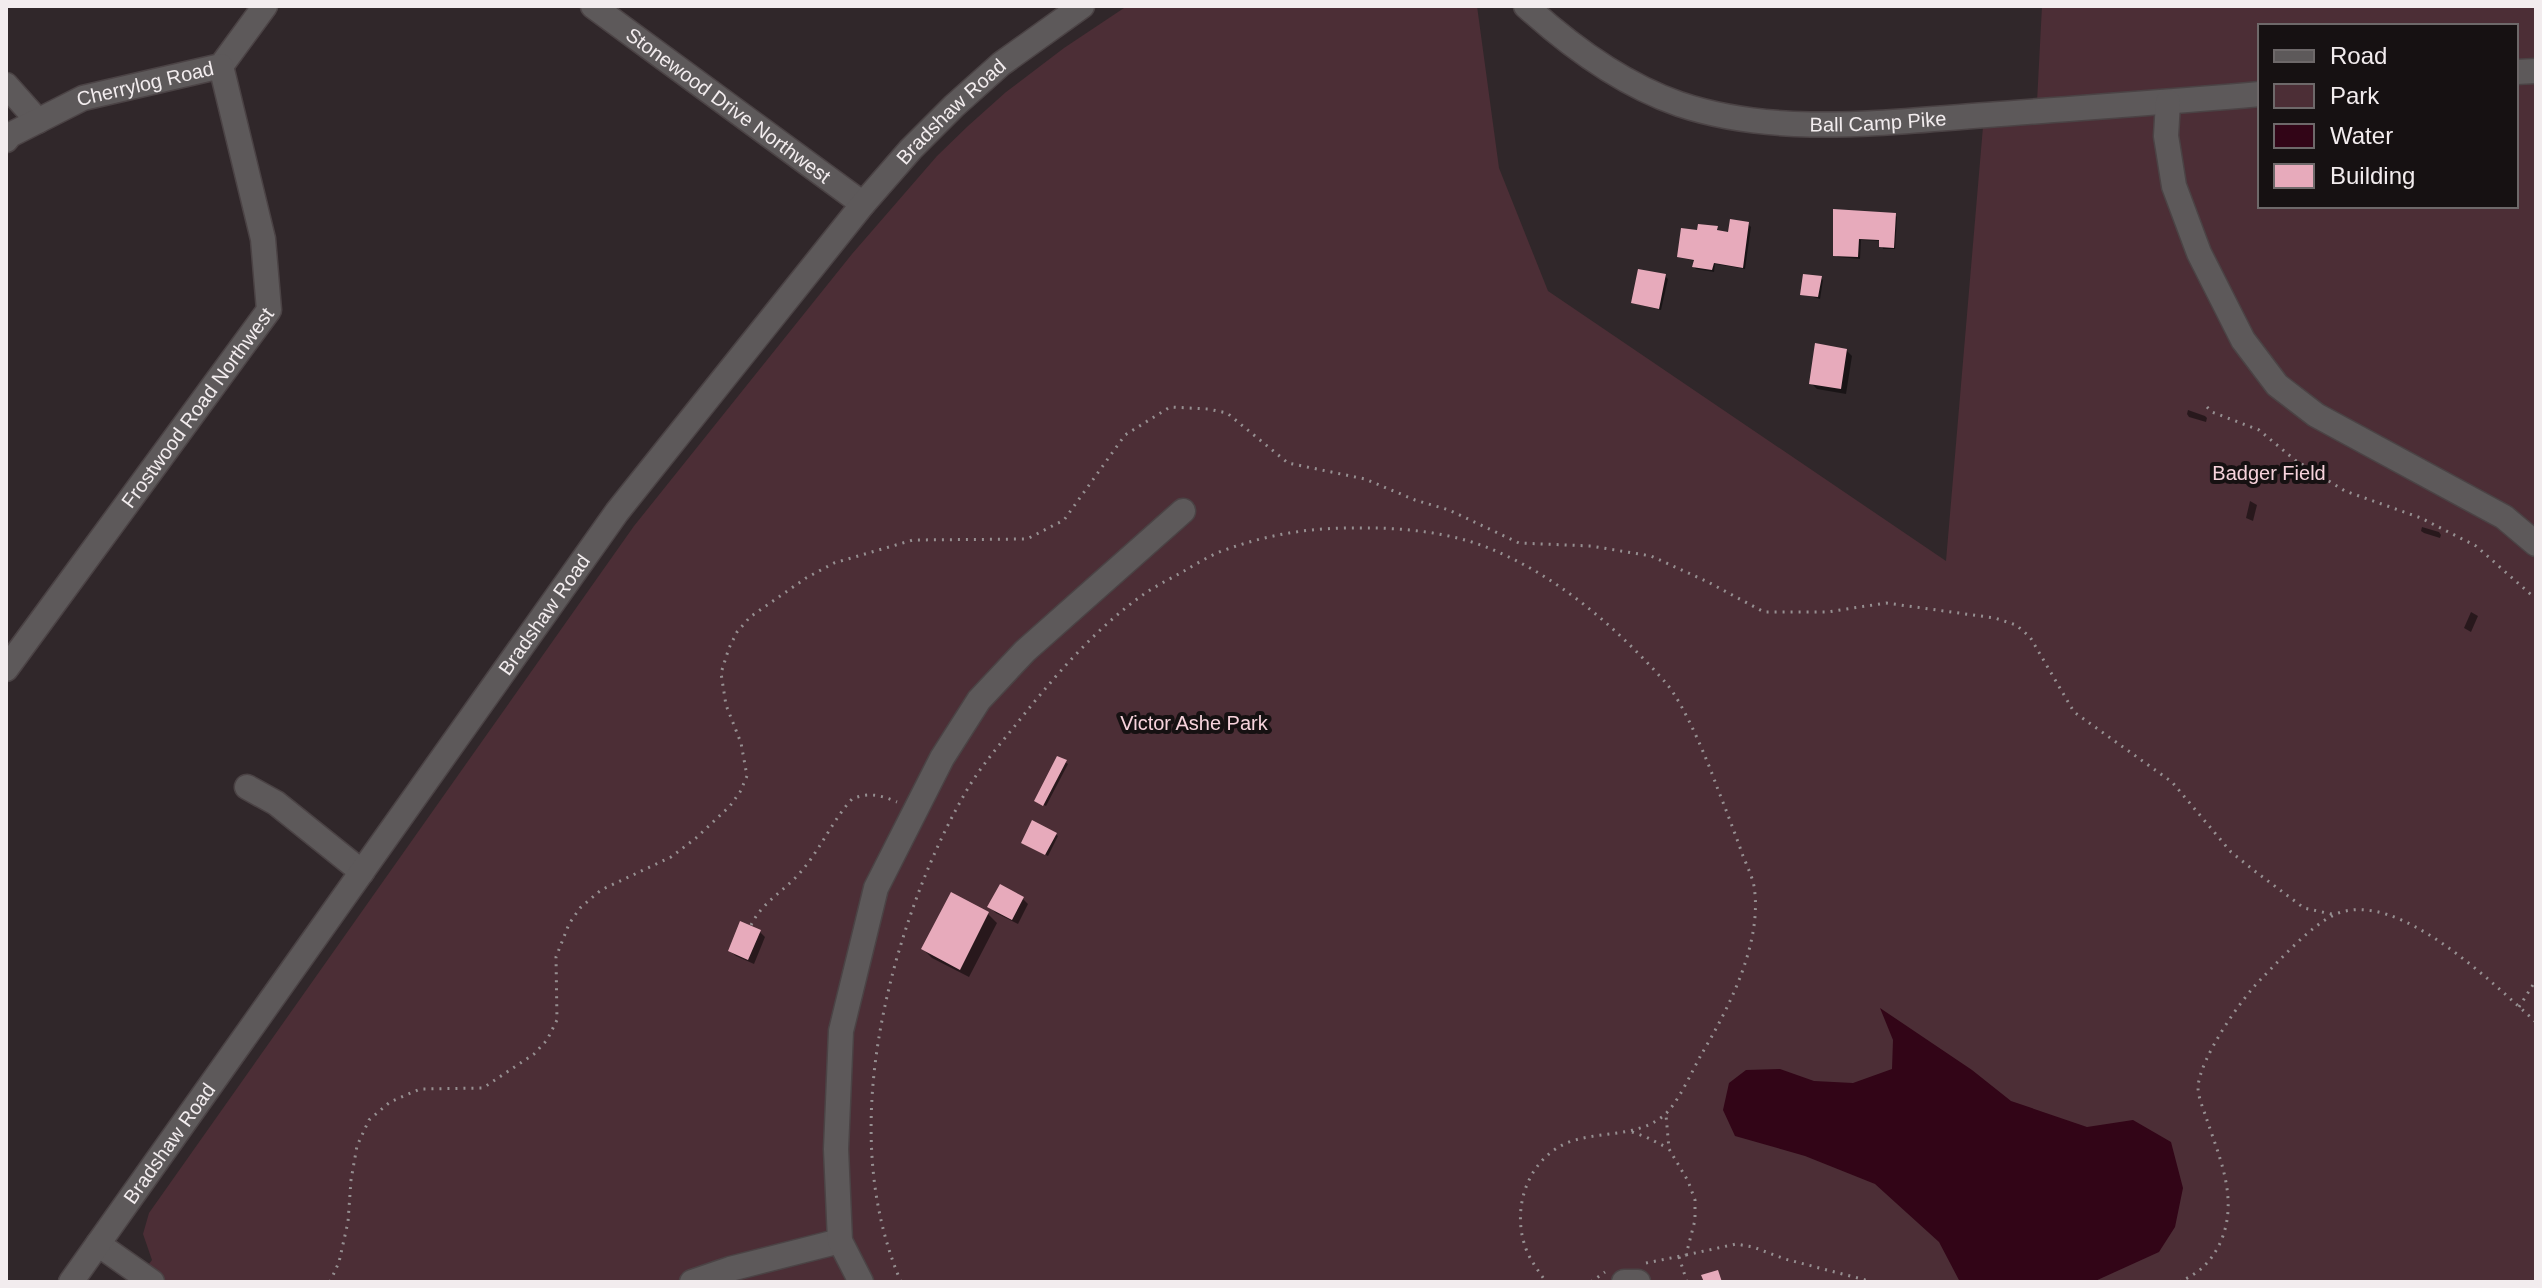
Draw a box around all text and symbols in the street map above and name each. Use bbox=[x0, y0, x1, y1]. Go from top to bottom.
street label: Stonewood Drive Northwest bbox=[622, 23, 835, 188]
legend bbox=[2258, 24, 2518, 208]
text: Road bbox=[2330, 42, 2387, 69]
street label: Bradshaw Road bbox=[892, 54, 1010, 169]
street label: Cherrylog Road bbox=[74, 57, 216, 110]
text: Park bbox=[2330, 82, 2380, 109]
street label: Ball Camp Pike bbox=[1809, 107, 1947, 136]
text: Water bbox=[2330, 122, 2393, 149]
text: Building bbox=[2330, 162, 2415, 189]
street label: Frostwood Road Northwest bbox=[117, 303, 278, 512]
park label: Badger Field bbox=[2212, 462, 2326, 484]
street label: Bradshaw Road bbox=[494, 550, 594, 679]
park label: Victor Ashe Park bbox=[1120, 712, 1269, 734]
street label: Bradshaw Road bbox=[119, 1079, 219, 1208]

